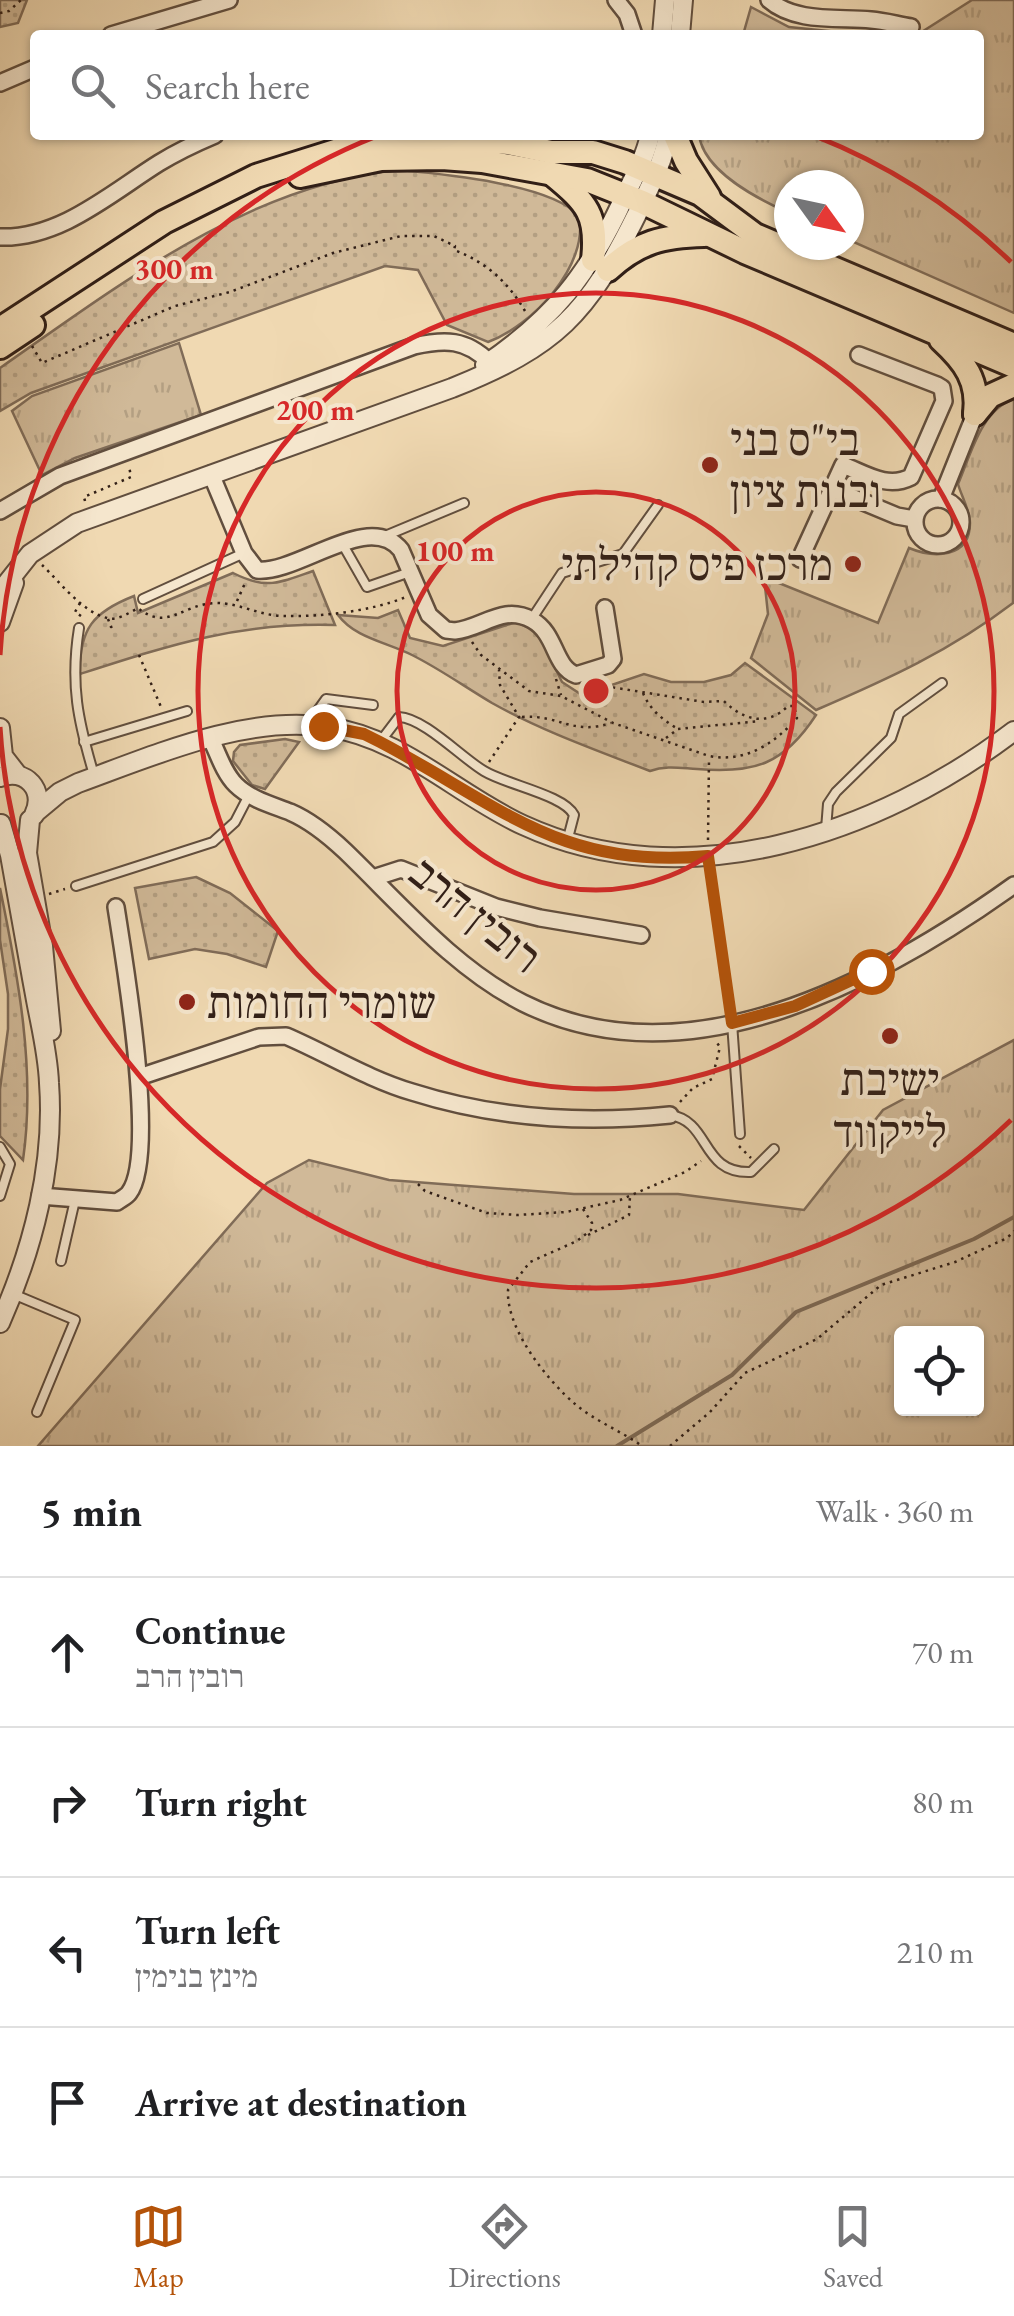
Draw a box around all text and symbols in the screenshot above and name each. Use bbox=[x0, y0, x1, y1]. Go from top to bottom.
search box bbox=[30, 30, 984, 140]
icon: search bbox=[65, 58, 120, 113]
text: Search here bbox=[145, 61, 310, 110]
north arrow bbox=[774, 170, 864, 260]
text: 300 m bbox=[135, 249, 213, 288]
text: 200 m bbox=[276, 390, 354, 429]
place label: בי"ס בני ובנות ציון bbox=[730, 410, 882, 520]
marker: בי"ס בני ובנות ציון bbox=[699, 454, 721, 476]
text: 100 m bbox=[416, 531, 494, 570]
place label: מרכז פיס קהילתי bbox=[561, 535, 833, 593]
marker: מרכז פיס קהילתי bbox=[842, 553, 864, 575]
centre of rings bbox=[578, 673, 614, 709]
route end bbox=[301, 704, 347, 750]
street label: רובין הרב bbox=[398, 843, 554, 985]
route start bbox=[849, 949, 895, 995]
place label: שומרי החומות bbox=[207, 973, 436, 1031]
marker: שומרי החומות bbox=[176, 991, 198, 1013]
marker: ישיבת לייקווד bbox=[879, 1025, 901, 1047]
place label: ישיבת לייקווד bbox=[833, 1050, 947, 1160]
map controls bbox=[894, 1326, 984, 1416]
button: locate bbox=[894, 1326, 984, 1416]
text: 5 min bbox=[40, 1484, 142, 1539]
text: Walk · 360 m bbox=[816, 1490, 974, 1532]
text: Continue bbox=[135, 1606, 286, 1655]
icon: ahead bbox=[40, 1625, 95, 1680]
text: 70 m bbox=[912, 1631, 974, 1673]
text: רובין הרב bbox=[135, 1655, 245, 1697]
icon: right bbox=[40, 1775, 95, 1830]
text: Turn right bbox=[135, 1778, 307, 1827]
text: 80 m bbox=[912, 1781, 974, 1823]
text: Turn left bbox=[135, 1906, 280, 1955]
icon: left bbox=[40, 1925, 95, 1980]
text: 210 m bbox=[897, 1931, 974, 1973]
text: מינץ בנימין bbox=[135, 1955, 258, 1997]
icon: arrive bbox=[40, 2075, 95, 2130]
text: Arrive at destination bbox=[135, 2078, 467, 2127]
tab: Map bbox=[131, 2199, 186, 2295]
tab: Directions bbox=[448, 2199, 561, 2295]
tab: Saved bbox=[823, 2199, 883, 2295]

